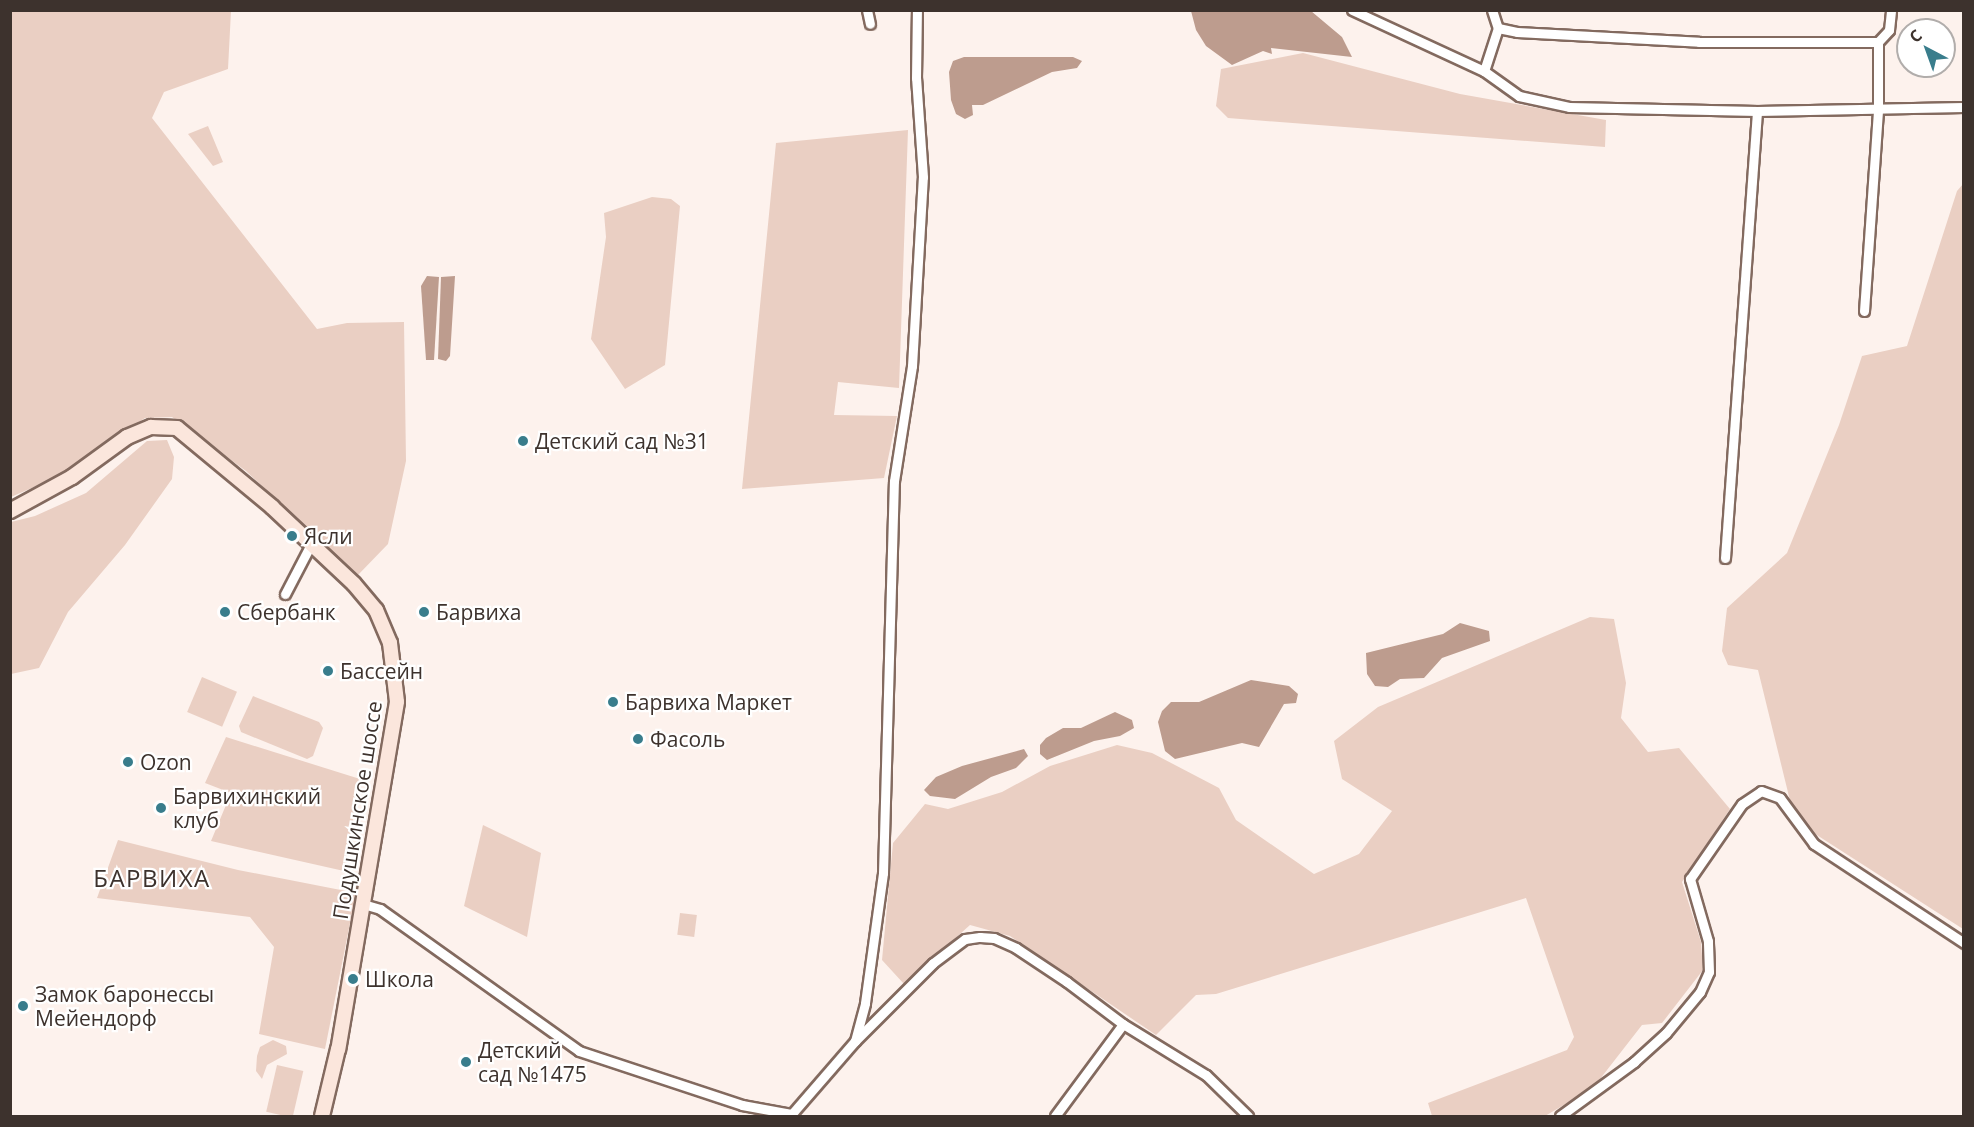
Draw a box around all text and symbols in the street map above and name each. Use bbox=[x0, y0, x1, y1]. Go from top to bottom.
north arrow bbox=[1896, 18, 1956, 78]
text: С bbox=[1904, 24, 1927, 48]
place label: Детский сад №31 bbox=[535, 428, 709, 454]
marker: Детский сад №31 bbox=[516, 434, 530, 448]
place label: Ясли bbox=[304, 523, 353, 549]
marker: Ясли bbox=[285, 529, 299, 543]
place label: Сбербанк bbox=[237, 599, 336, 625]
place label: Барвиха bbox=[436, 599, 521, 625]
marker: Сбербанк bbox=[218, 605, 232, 619]
marker: Барвиха bbox=[417, 605, 431, 619]
place label: Бассейн bbox=[340, 658, 423, 684]
marker: Бассейн bbox=[321, 664, 335, 678]
place label: Барвиха Маркет bbox=[625, 689, 792, 715]
marker: Барвиха Маркет bbox=[606, 695, 620, 709]
street label: Подушкинское шоссе bbox=[327, 699, 387, 921]
place label: Фасоль bbox=[650, 726, 725, 752]
marker: Фасоль bbox=[631, 732, 645, 746]
place label: Ozon bbox=[140, 749, 192, 775]
marker: Ozon bbox=[121, 755, 135, 769]
place label: Барвихинский клуб bbox=[173, 783, 321, 833]
marker: Барвихинский клуб bbox=[154, 801, 168, 815]
district label: БАРВИХА bbox=[93, 864, 211, 892]
place label: Школа bbox=[365, 966, 434, 992]
marker: Школа bbox=[346, 972, 360, 986]
place label: Замок баронессы Мейендорф bbox=[35, 981, 214, 1031]
marker: Замок баронессы Мейендорф bbox=[16, 999, 30, 1013]
place label: Детский сад №1475 bbox=[478, 1037, 587, 1087]
marker: Детский сад №1475 bbox=[459, 1055, 473, 1069]

